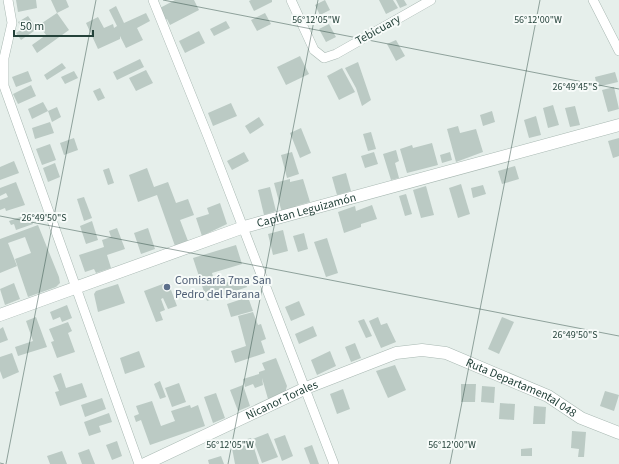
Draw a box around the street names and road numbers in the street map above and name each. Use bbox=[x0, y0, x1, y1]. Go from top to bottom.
street label: Tebicuary bbox=[352, 10, 404, 49]
street label: Capitan Leguizamón bbox=[255, 188, 358, 232]
street label: Ruta Departamental 048 bbox=[463, 354, 580, 421]
street label: Nicanor Torales bbox=[243, 376, 320, 424]

